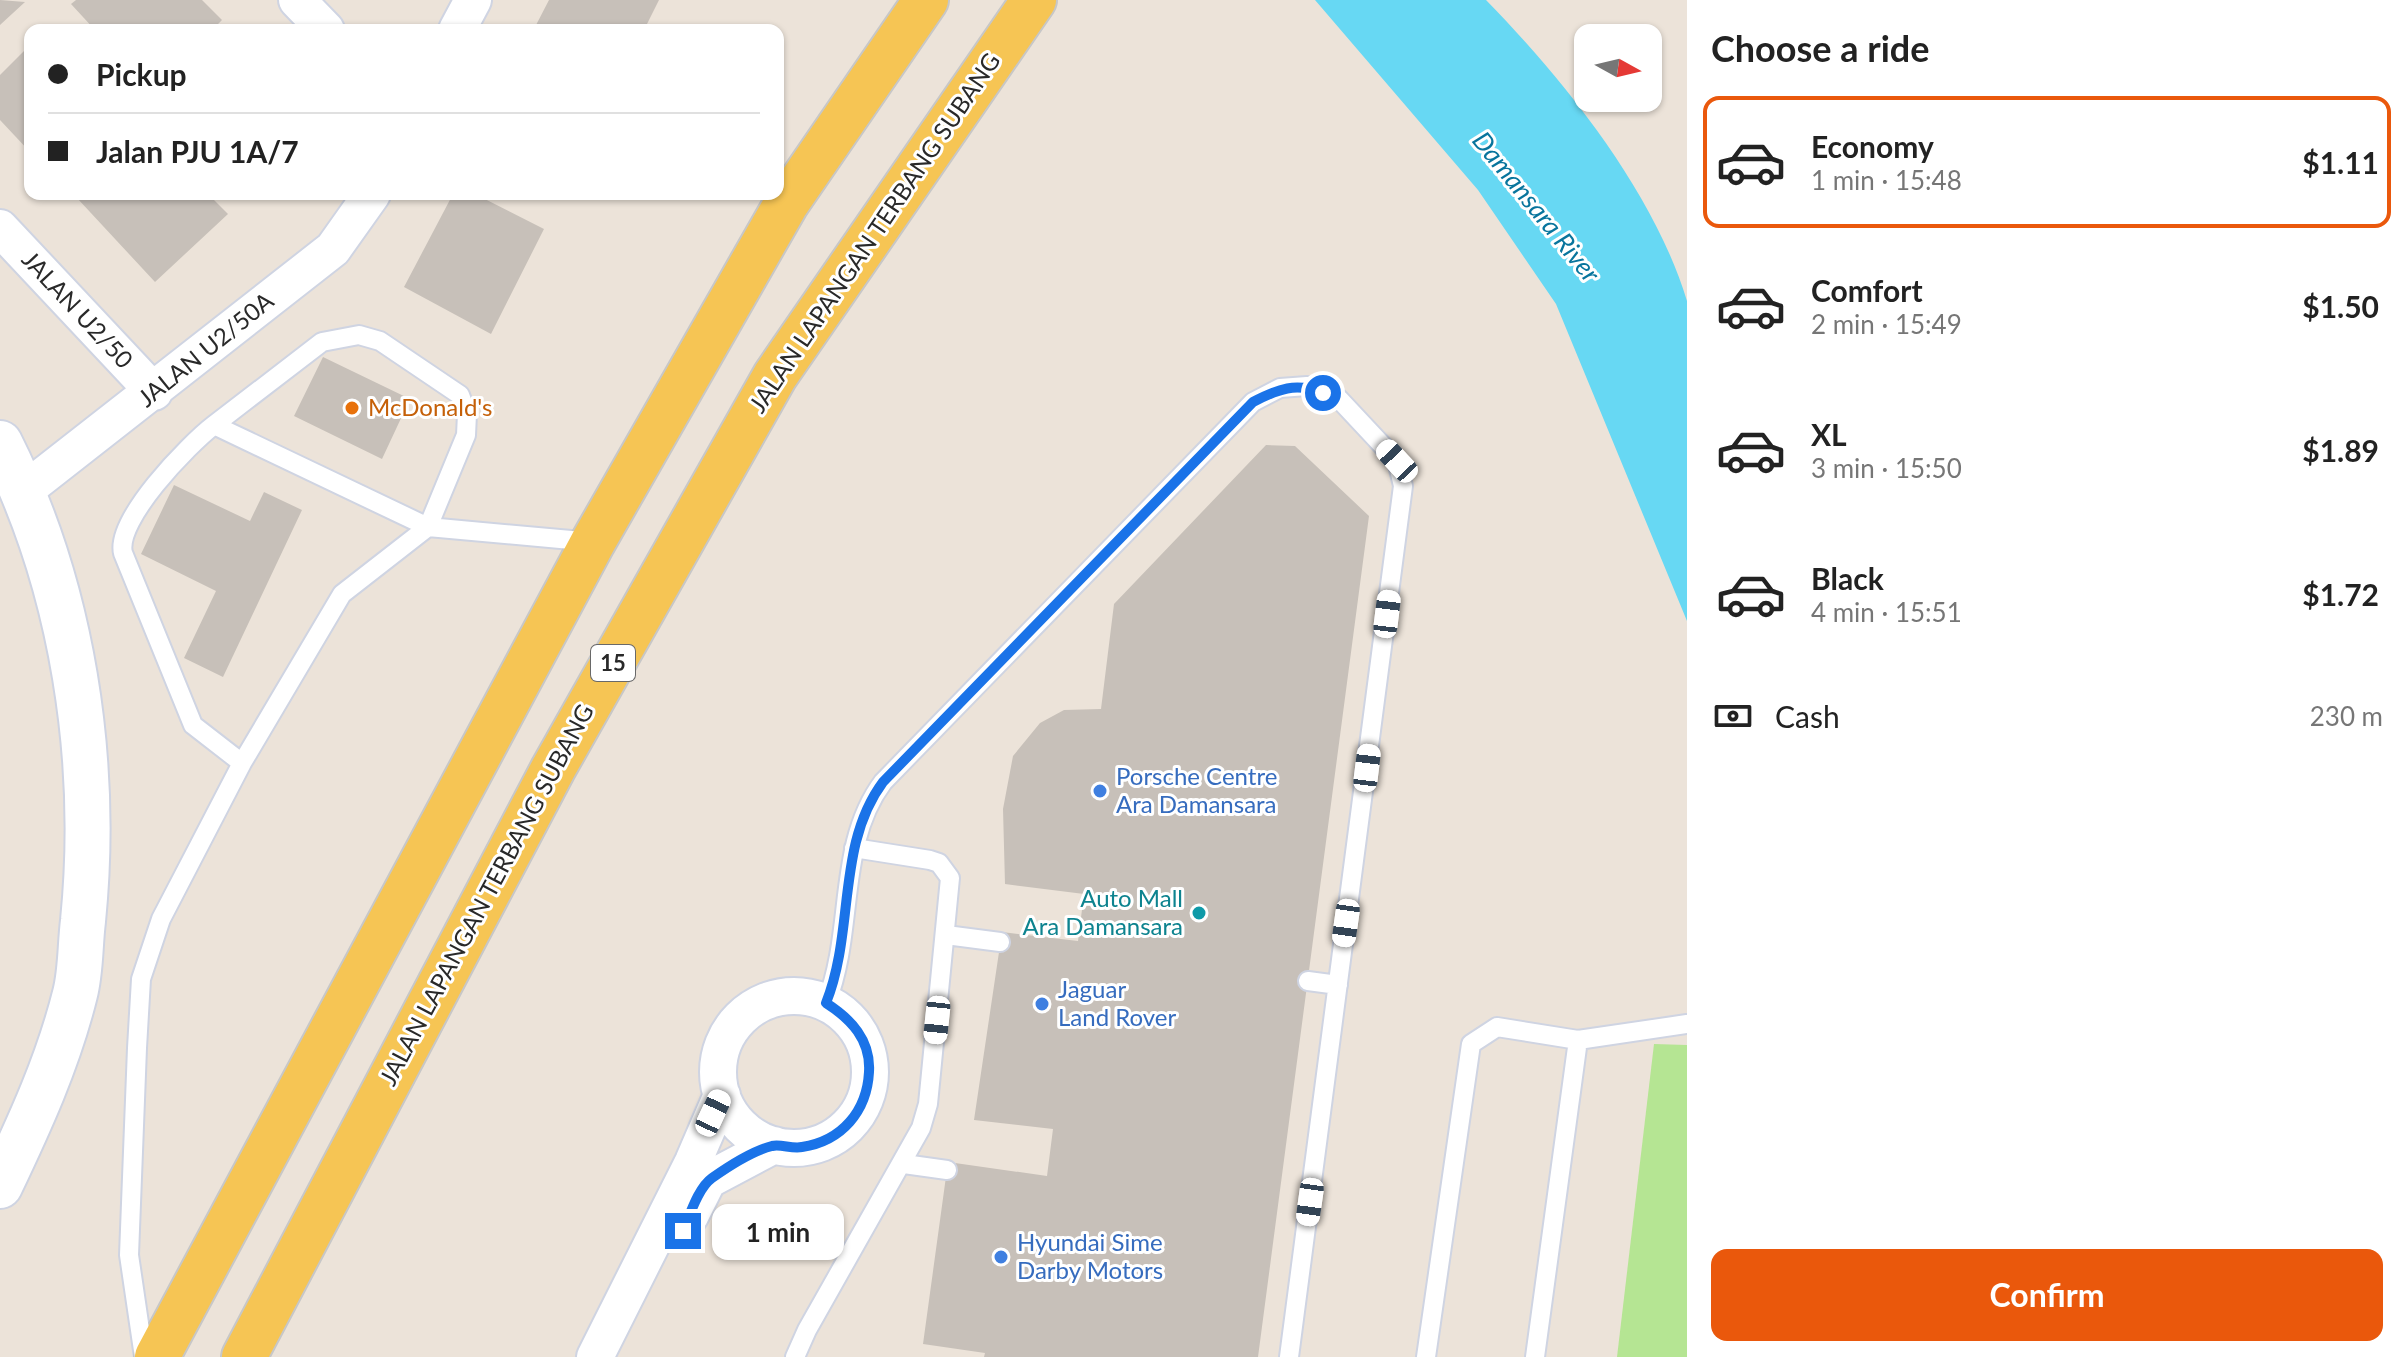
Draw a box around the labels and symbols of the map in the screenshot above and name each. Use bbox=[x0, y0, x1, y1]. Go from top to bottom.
north arrow bbox=[1574, 24, 1662, 112]
street label: JALAN LAPANGAN TERBANG SUBANG bbox=[742, 47, 1005, 418]
water label: Damansara River bbox=[1466, 125, 1608, 289]
street label: JALAN U2/50 bbox=[17, 244, 140, 374]
street label: JALAN U2/50A bbox=[132, 285, 279, 412]
route start bbox=[1305, 375, 1341, 411]
place label: McDonald's bbox=[368, 392, 492, 421]
marker: McDonald's bbox=[343, 399, 361, 417]
car bbox=[1372, 435, 1422, 487]
car bbox=[1372, 589, 1402, 639]
road number: 15 bbox=[591, 645, 635, 681]
street label: JALAN LAPANGAN TERBANG SUBANG bbox=[373, 699, 599, 1090]
car bbox=[1352, 743, 1382, 793]
place label: Porsche Centre Ara Damansara bbox=[1116, 761, 1277, 818]
marker: Porsche Centre Ara Damansara bbox=[1091, 782, 1109, 800]
place label: Auto Mall Ara Damansara bbox=[1022, 883, 1183, 940]
car bbox=[1331, 898, 1361, 948]
marker: Auto Mall Ara Damansara bbox=[1190, 904, 1208, 922]
place label: Jaguar Land Rover bbox=[1058, 974, 1176, 1031]
car bbox=[923, 995, 951, 1045]
marker: Jaguar Land Rover bbox=[1033, 995, 1051, 1013]
car bbox=[692, 1086, 734, 1140]
car bbox=[1295, 1177, 1325, 1227]
callout: 1 min bbox=[711, 1203, 843, 1259]
route end bbox=[665, 1213, 701, 1249]
place label: Hyundai Sime Darby Motors bbox=[1017, 1227, 1163, 1284]
marker: Hyundai Sime Darby Motors bbox=[992, 1248, 1010, 1266]

